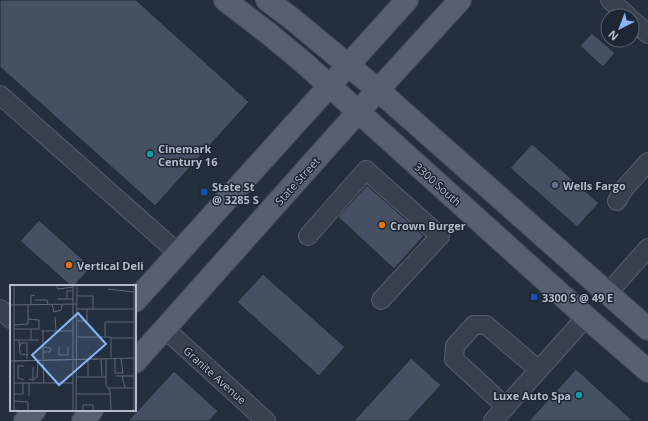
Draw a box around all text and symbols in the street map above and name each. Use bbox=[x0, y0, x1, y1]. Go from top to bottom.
north arrow bbox=[600, 8, 640, 48]
text: N bbox=[605, 27, 621, 44]
place label: Cinemark Century 16 bbox=[158, 141, 217, 169]
marker: Cinemark Century 16 bbox=[145, 149, 155, 159]
street label: State Street bbox=[271, 154, 323, 208]
street label: 3300 South bbox=[411, 159, 465, 209]
place label: Wells Fargo bbox=[563, 178, 626, 193]
place label: State St @ 3285 S bbox=[212, 179, 259, 207]
marker: Wells Fargo bbox=[550, 180, 560, 190]
marker: State St @ 3285 S bbox=[199, 187, 209, 197]
place label: Crown Burger bbox=[390, 218, 466, 233]
marker: Crown Burger bbox=[377, 220, 387, 230]
place label: Vertical Deli bbox=[77, 258, 144, 273]
marker: Vertical Deli bbox=[64, 260, 74, 270]
inset map bbox=[10, 285, 136, 411]
place label: 3300 S @ 49 E bbox=[542, 290, 613, 305]
marker: 3300 S @ 49 E bbox=[529, 292, 539, 302]
street label: Granite Avenue bbox=[180, 343, 250, 407]
place label: Luxe Auto Spa bbox=[493, 388, 571, 403]
marker: Luxe Auto Spa bbox=[574, 390, 584, 400]

